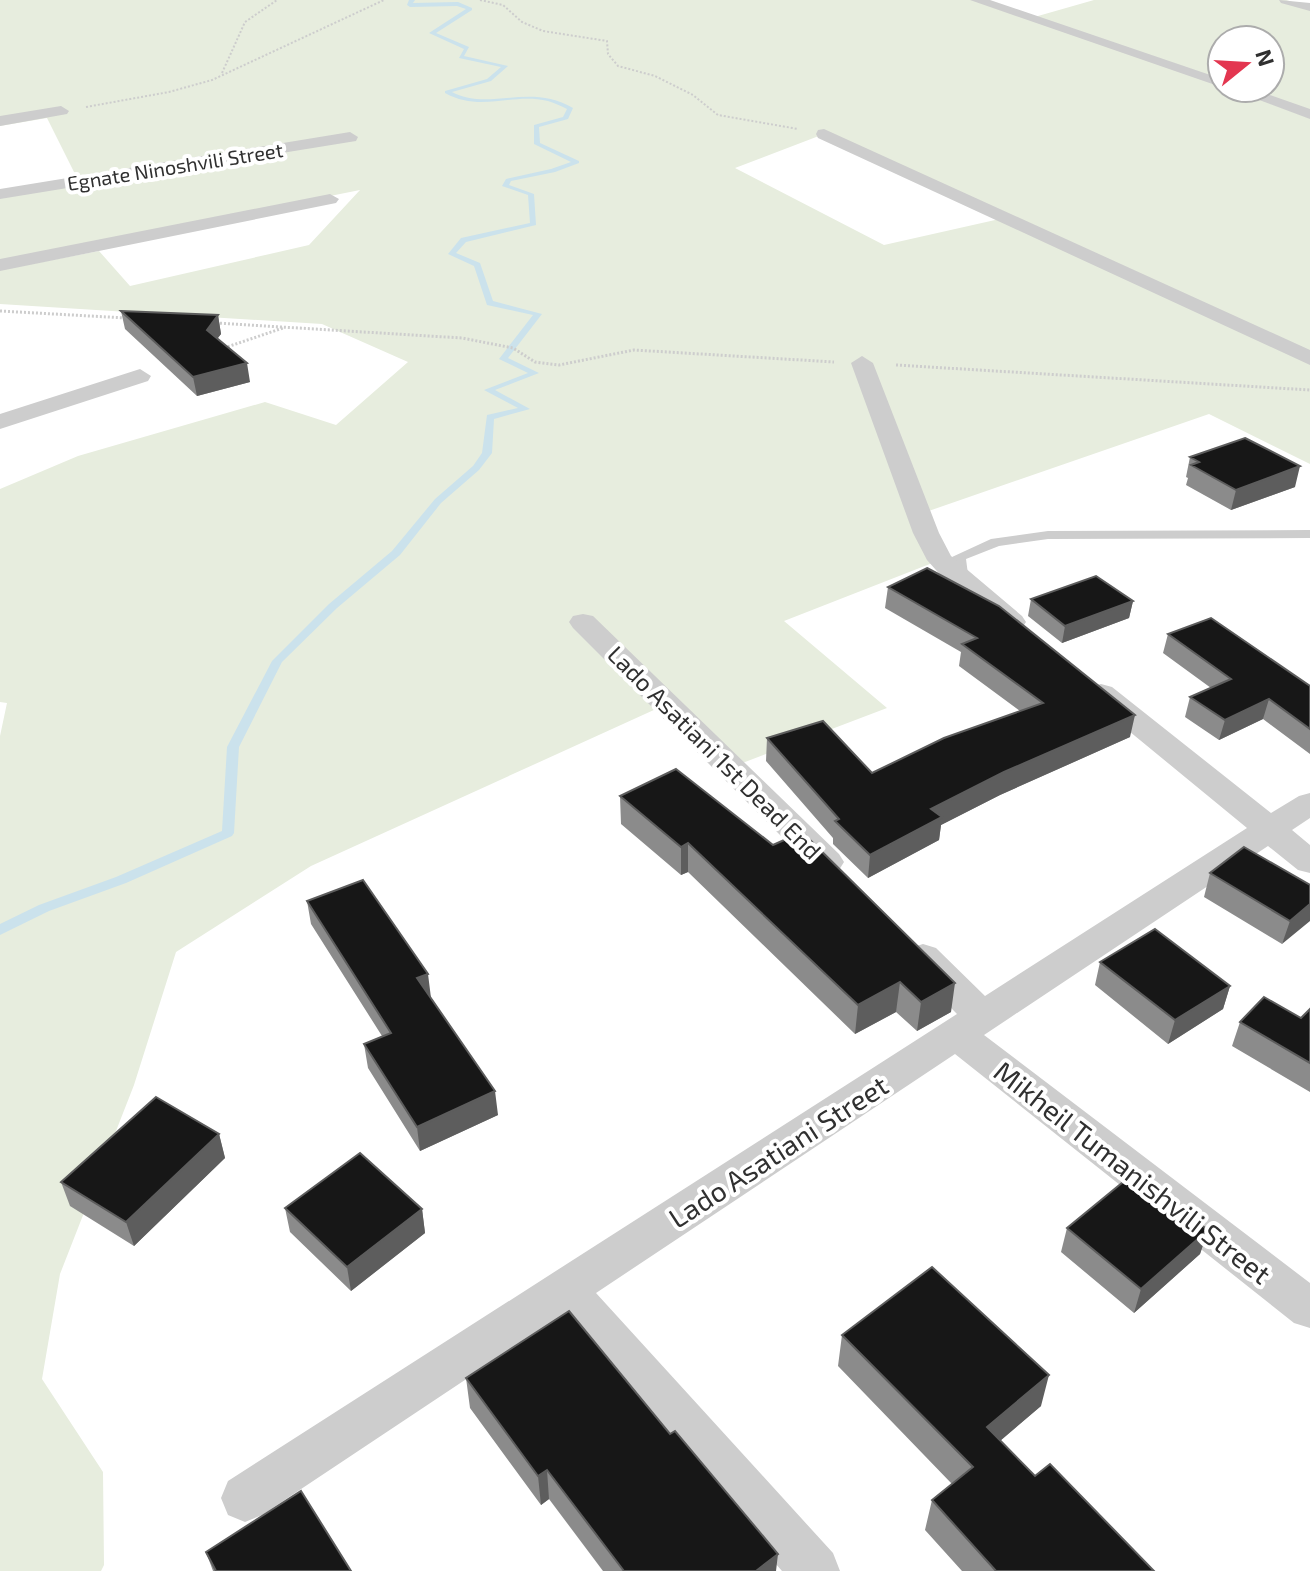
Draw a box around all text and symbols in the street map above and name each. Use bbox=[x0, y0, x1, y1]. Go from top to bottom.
north arrow bbox=[1206, 24, 1286, 104]
text: N bbox=[1251, 46, 1281, 69]
street label: Egnate Ninoshvili Street bbox=[65, 137, 285, 195]
street label: Lado Asatiani 1st Dead End bbox=[602, 639, 828, 865]
street label: Mikheil Tumanishvili Street bbox=[988, 1053, 1278, 1291]
street label: Lado Asatiani Street bbox=[662, 1067, 894, 1235]

